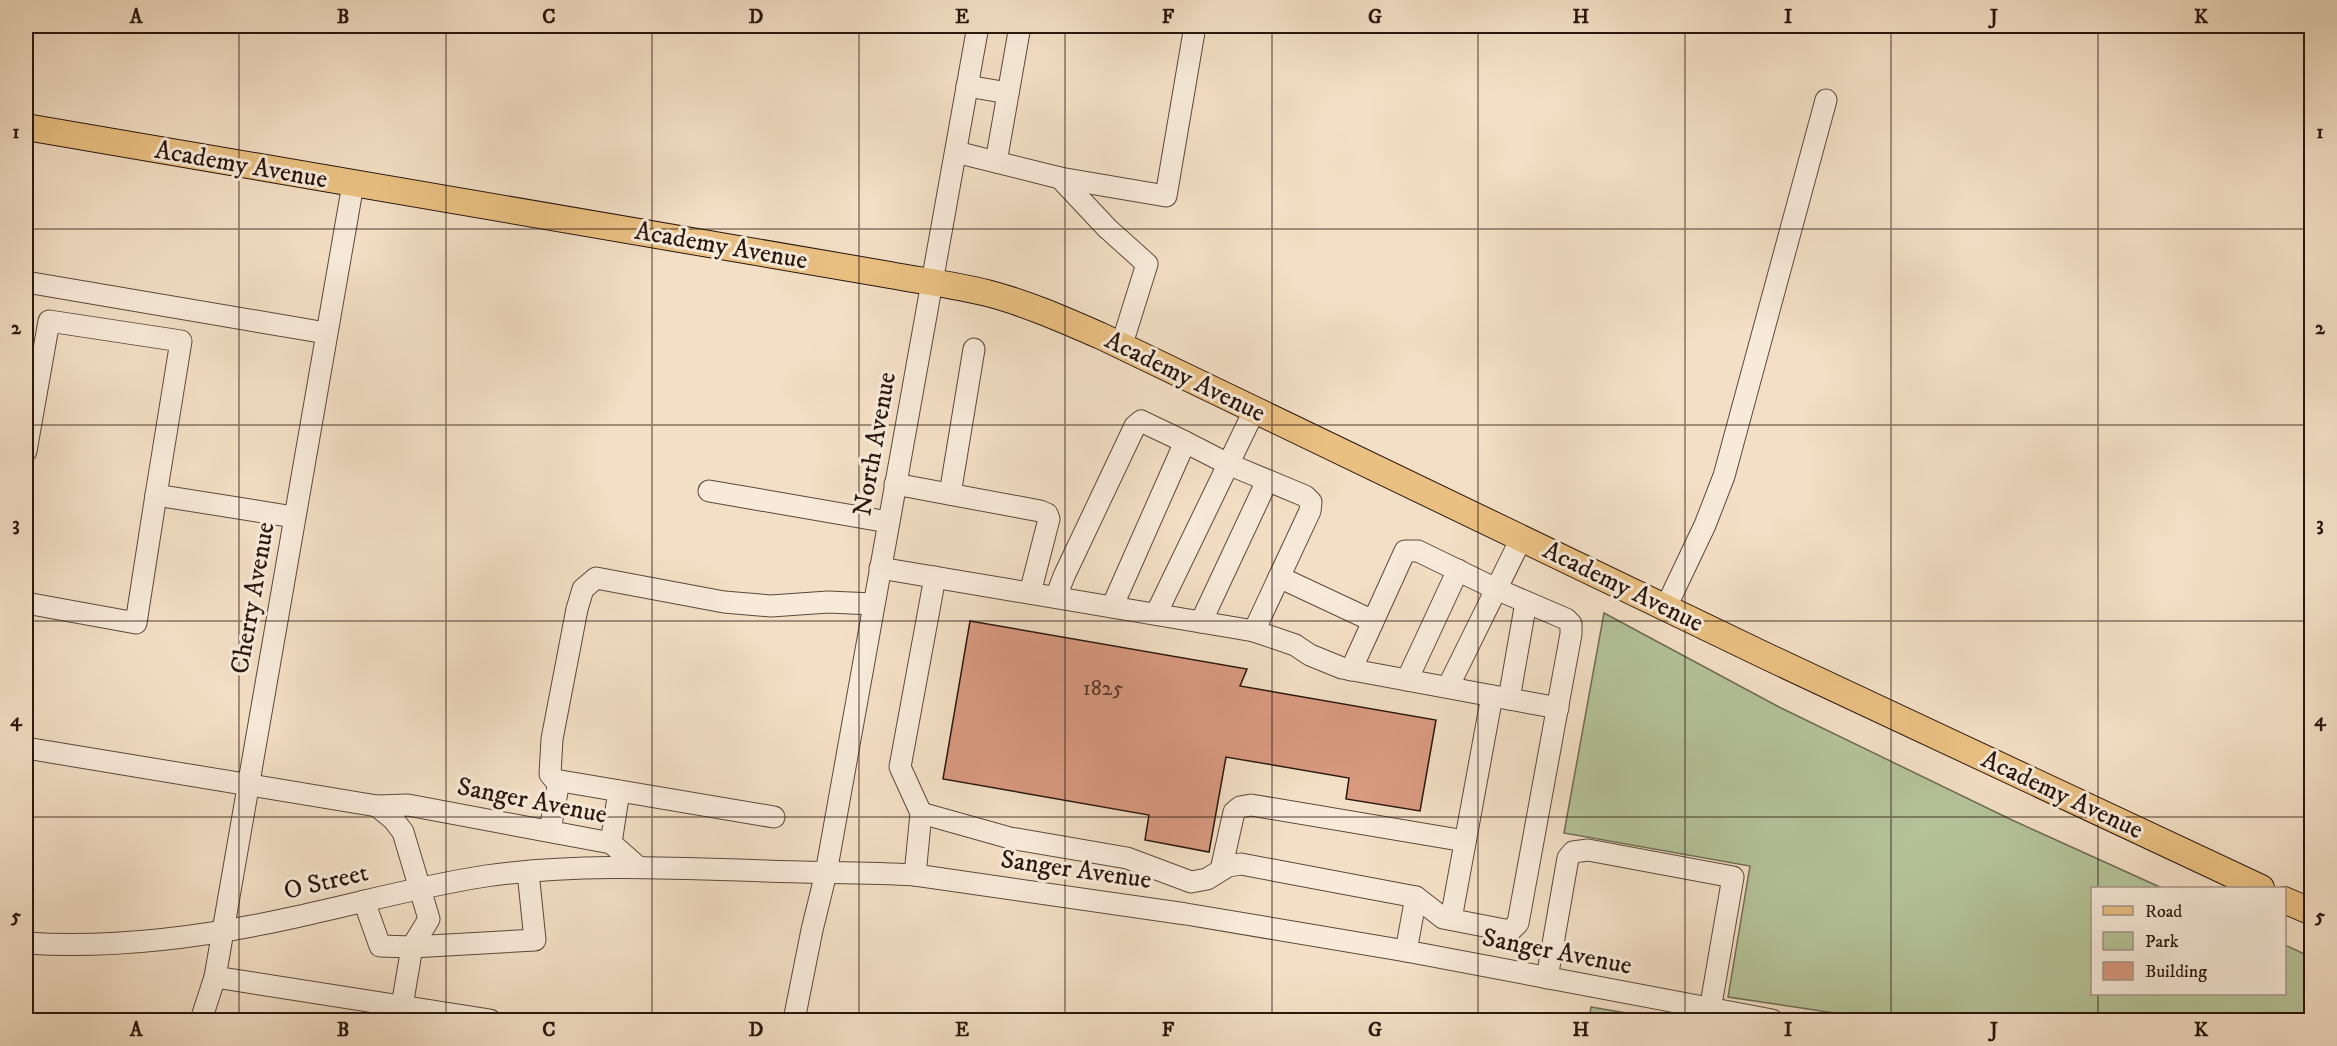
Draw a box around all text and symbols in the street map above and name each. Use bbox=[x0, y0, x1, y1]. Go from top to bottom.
text: A bbox=[129, 5, 144, 30]
text: B bbox=[337, 5, 349, 30]
text: C bbox=[542, 5, 556, 30]
text: D bbox=[749, 5, 764, 30]
text: E bbox=[955, 5, 969, 30]
text: F bbox=[1162, 5, 1175, 30]
text: G bbox=[1368, 5, 1382, 30]
text: H bbox=[1573, 5, 1590, 30]
text: I bbox=[1784, 5, 1792, 30]
text: J bbox=[1988, 5, 1998, 30]
text: K bbox=[2194, 5, 2209, 30]
text: 1 bbox=[12, 120, 20, 145]
text: 1 bbox=[2316, 120, 2324, 145]
street label: Academy Avenue bbox=[152, 134, 330, 196]
street label: Academy Avenue bbox=[632, 215, 810, 277]
text: 2 bbox=[11, 316, 22, 341]
text: 2 bbox=[2315, 316, 2326, 341]
street label: Academy Avenue bbox=[1099, 324, 1271, 430]
street label: North Avenue bbox=[846, 369, 904, 519]
text: 3 bbox=[12, 512, 20, 537]
text: 3 bbox=[2316, 512, 2324, 537]
street label: Cherry Avenue bbox=[223, 519, 283, 677]
street label: Academy Avenue bbox=[1537, 534, 1709, 640]
house number: 1825 bbox=[1083, 675, 1123, 702]
text: 4 bbox=[10, 708, 23, 733]
text: 4 bbox=[2314, 708, 2327, 733]
street label: Academy Avenue bbox=[1976, 743, 2148, 847]
street label: Sanger Avenue bbox=[454, 770, 610, 832]
street label: Sanger Avenue bbox=[998, 843, 1154, 897]
street label: O Street bbox=[281, 856, 371, 908]
legend bbox=[2091, 887, 2286, 995]
text: Road bbox=[2145, 901, 2182, 923]
text: 5 bbox=[10, 904, 21, 929]
text: 5 bbox=[2314, 904, 2325, 929]
street label: Sanger Avenue bbox=[1479, 921, 1635, 983]
text: Park bbox=[2145, 931, 2179, 953]
text: Building bbox=[2145, 961, 2207, 983]
text: A bbox=[129, 1018, 144, 1043]
text: B bbox=[337, 1018, 349, 1043]
text: C bbox=[542, 1018, 556, 1043]
text: D bbox=[749, 1018, 764, 1043]
text: E bbox=[955, 1018, 969, 1043]
text: F bbox=[1162, 1018, 1175, 1043]
text: G bbox=[1368, 1018, 1382, 1043]
text: H bbox=[1573, 1018, 1590, 1043]
text: I bbox=[1784, 1018, 1792, 1043]
text: J bbox=[1988, 1018, 1998, 1043]
text: K bbox=[2194, 1018, 2209, 1043]

